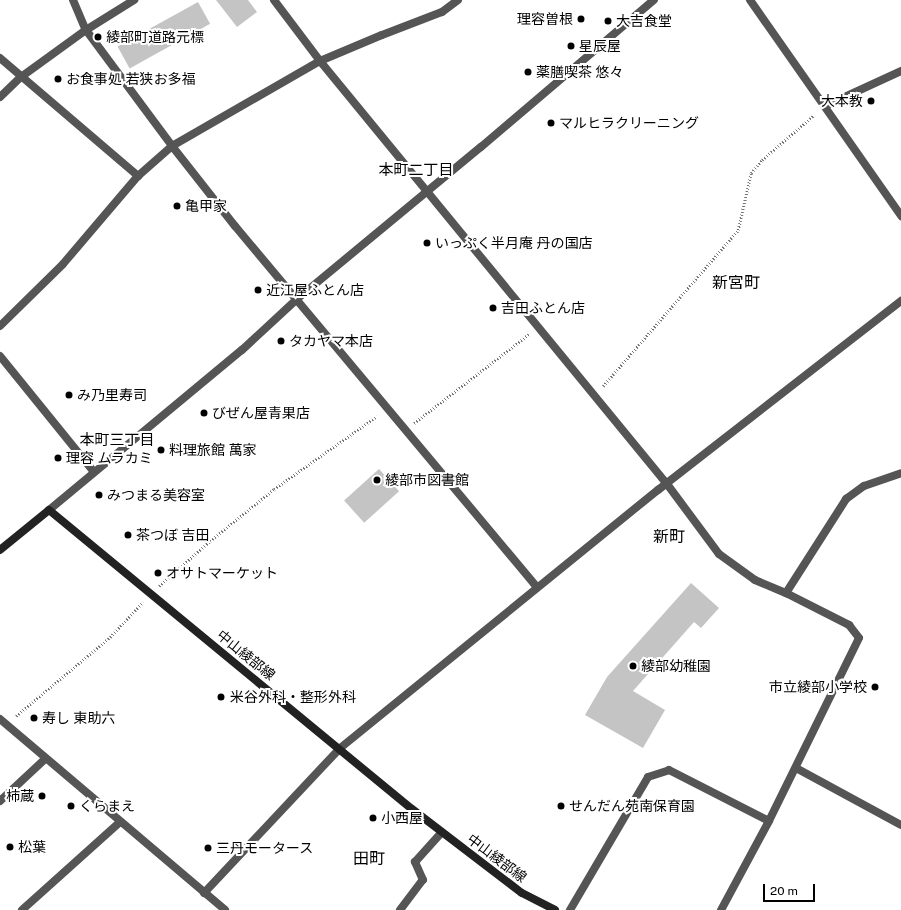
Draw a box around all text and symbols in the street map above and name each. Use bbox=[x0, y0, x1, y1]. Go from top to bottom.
place label: 理容曽根 bbox=[517, 11, 573, 27]
place label: 大吉食堂 bbox=[616, 13, 672, 29]
marker: 理容曽根 bbox=[576, 14, 586, 24]
marker: 大吉食堂 bbox=[603, 16, 613, 26]
place label: 綾部町道路元標 bbox=[106, 29, 204, 45]
marker: 綾部町道路元標 bbox=[93, 32, 103, 42]
place label: 星辰屋 bbox=[579, 38, 621, 54]
marker: 星辰屋 bbox=[566, 41, 576, 51]
place label: 薬膳喫茶 悠々 bbox=[536, 64, 623, 80]
marker: 薬膳喫茶 悠々 bbox=[523, 67, 533, 77]
place label: お食事処 若狭お多福 bbox=[66, 71, 195, 87]
marker: お食事処 若狭お多福 bbox=[53, 74, 63, 84]
place label: 大本教 bbox=[821, 93, 863, 109]
marker: 大本教 bbox=[866, 96, 876, 106]
place label: マルヒラクリーニング bbox=[559, 115, 699, 131]
marker: マルヒラクリーニング bbox=[546, 118, 556, 128]
district label: 本町二丁目 bbox=[379, 161, 453, 179]
place label: 亀甲家 bbox=[185, 198, 227, 214]
marker: 亀甲家 bbox=[172, 201, 182, 211]
place label: いっぷく半月庵 丹の国店 bbox=[435, 235, 592, 251]
marker: いっぷく半月庵 丹の国店 bbox=[422, 238, 432, 248]
district label: 新宮町 bbox=[712, 273, 760, 293]
place label: 近江屋ふとん店 bbox=[266, 282, 364, 298]
marker: 近江屋ふとん店 bbox=[253, 285, 263, 295]
place label: 吉田ふとん店 bbox=[501, 300, 585, 316]
marker: 吉田ふとん店 bbox=[488, 303, 498, 313]
place label: タカヤマ本店 bbox=[289, 333, 373, 349]
marker: タカヤマ本店 bbox=[276, 336, 286, 346]
place label: み乃里寿司 bbox=[77, 387, 147, 403]
marker: み乃里寿司 bbox=[64, 390, 74, 400]
place label: びぜん屋青果店 bbox=[212, 405, 310, 421]
marker: びぜん屋青果店 bbox=[199, 408, 209, 418]
district label: 本町三丁目 bbox=[80, 431, 154, 449]
place label: 料理旅館 萬家 bbox=[169, 442, 256, 458]
marker: 料理旅館 萬家 bbox=[156, 445, 166, 455]
place label: 理容 ムラカミ bbox=[66, 450, 153, 466]
marker: 理容 ムラカミ bbox=[53, 453, 63, 463]
place label: 綾部市図書館 bbox=[385, 472, 469, 488]
marker: 綾部市図書館 bbox=[372, 475, 382, 485]
place label: みつまる美容室 bbox=[107, 487, 205, 503]
marker: みつまる美容室 bbox=[94, 490, 104, 500]
place label: 茶つぼ 吉田 bbox=[136, 527, 209, 543]
district label: 新町 bbox=[653, 527, 685, 547]
marker: 茶つぼ 吉田 bbox=[123, 530, 133, 540]
place label: オサトマーケット bbox=[166, 565, 278, 581]
marker: オサトマーケット bbox=[153, 568, 163, 578]
street label: 中山綾部線 bbox=[214, 626, 278, 684]
place label: 綾部幼稚園 bbox=[641, 658, 711, 674]
marker: 綾部幼稚園 bbox=[628, 661, 638, 671]
place label: 市立綾部小学校 bbox=[769, 679, 867, 695]
marker: 市立綾部小学校 bbox=[870, 682, 880, 692]
place label: 米谷外科・整形外科 bbox=[230, 689, 356, 705]
marker: 米谷外科・整形外科 bbox=[215, 691, 227, 703]
place label: 寿し 東助六 bbox=[42, 710, 115, 726]
marker: 寿し 東助六 bbox=[29, 713, 39, 723]
place label: 柿蔵 bbox=[6, 788, 34, 804]
marker: 柿蔵 bbox=[37, 791, 47, 801]
place label: くらまえ bbox=[79, 798, 135, 814]
place label: せんだん苑南保育園 bbox=[569, 798, 695, 814]
marker: くらまえ bbox=[66, 801, 76, 811]
marker: せんだん苑南保育園 bbox=[556, 801, 566, 811]
place label: 小西屋 bbox=[381, 810, 423, 826]
marker: 小西屋 bbox=[368, 813, 378, 823]
street label: 中山綾部線 bbox=[464, 830, 530, 886]
place label: 松葉 bbox=[18, 839, 46, 855]
place label: 三丹モータース bbox=[216, 840, 314, 856]
marker: 松葉 bbox=[5, 842, 15, 852]
marker: 三丹モータース bbox=[203, 843, 213, 853]
district label: 田町 bbox=[353, 849, 385, 869]
scale bar bbox=[765, 876, 817, 902]
text: 20 m bbox=[770, 884, 798, 898]

